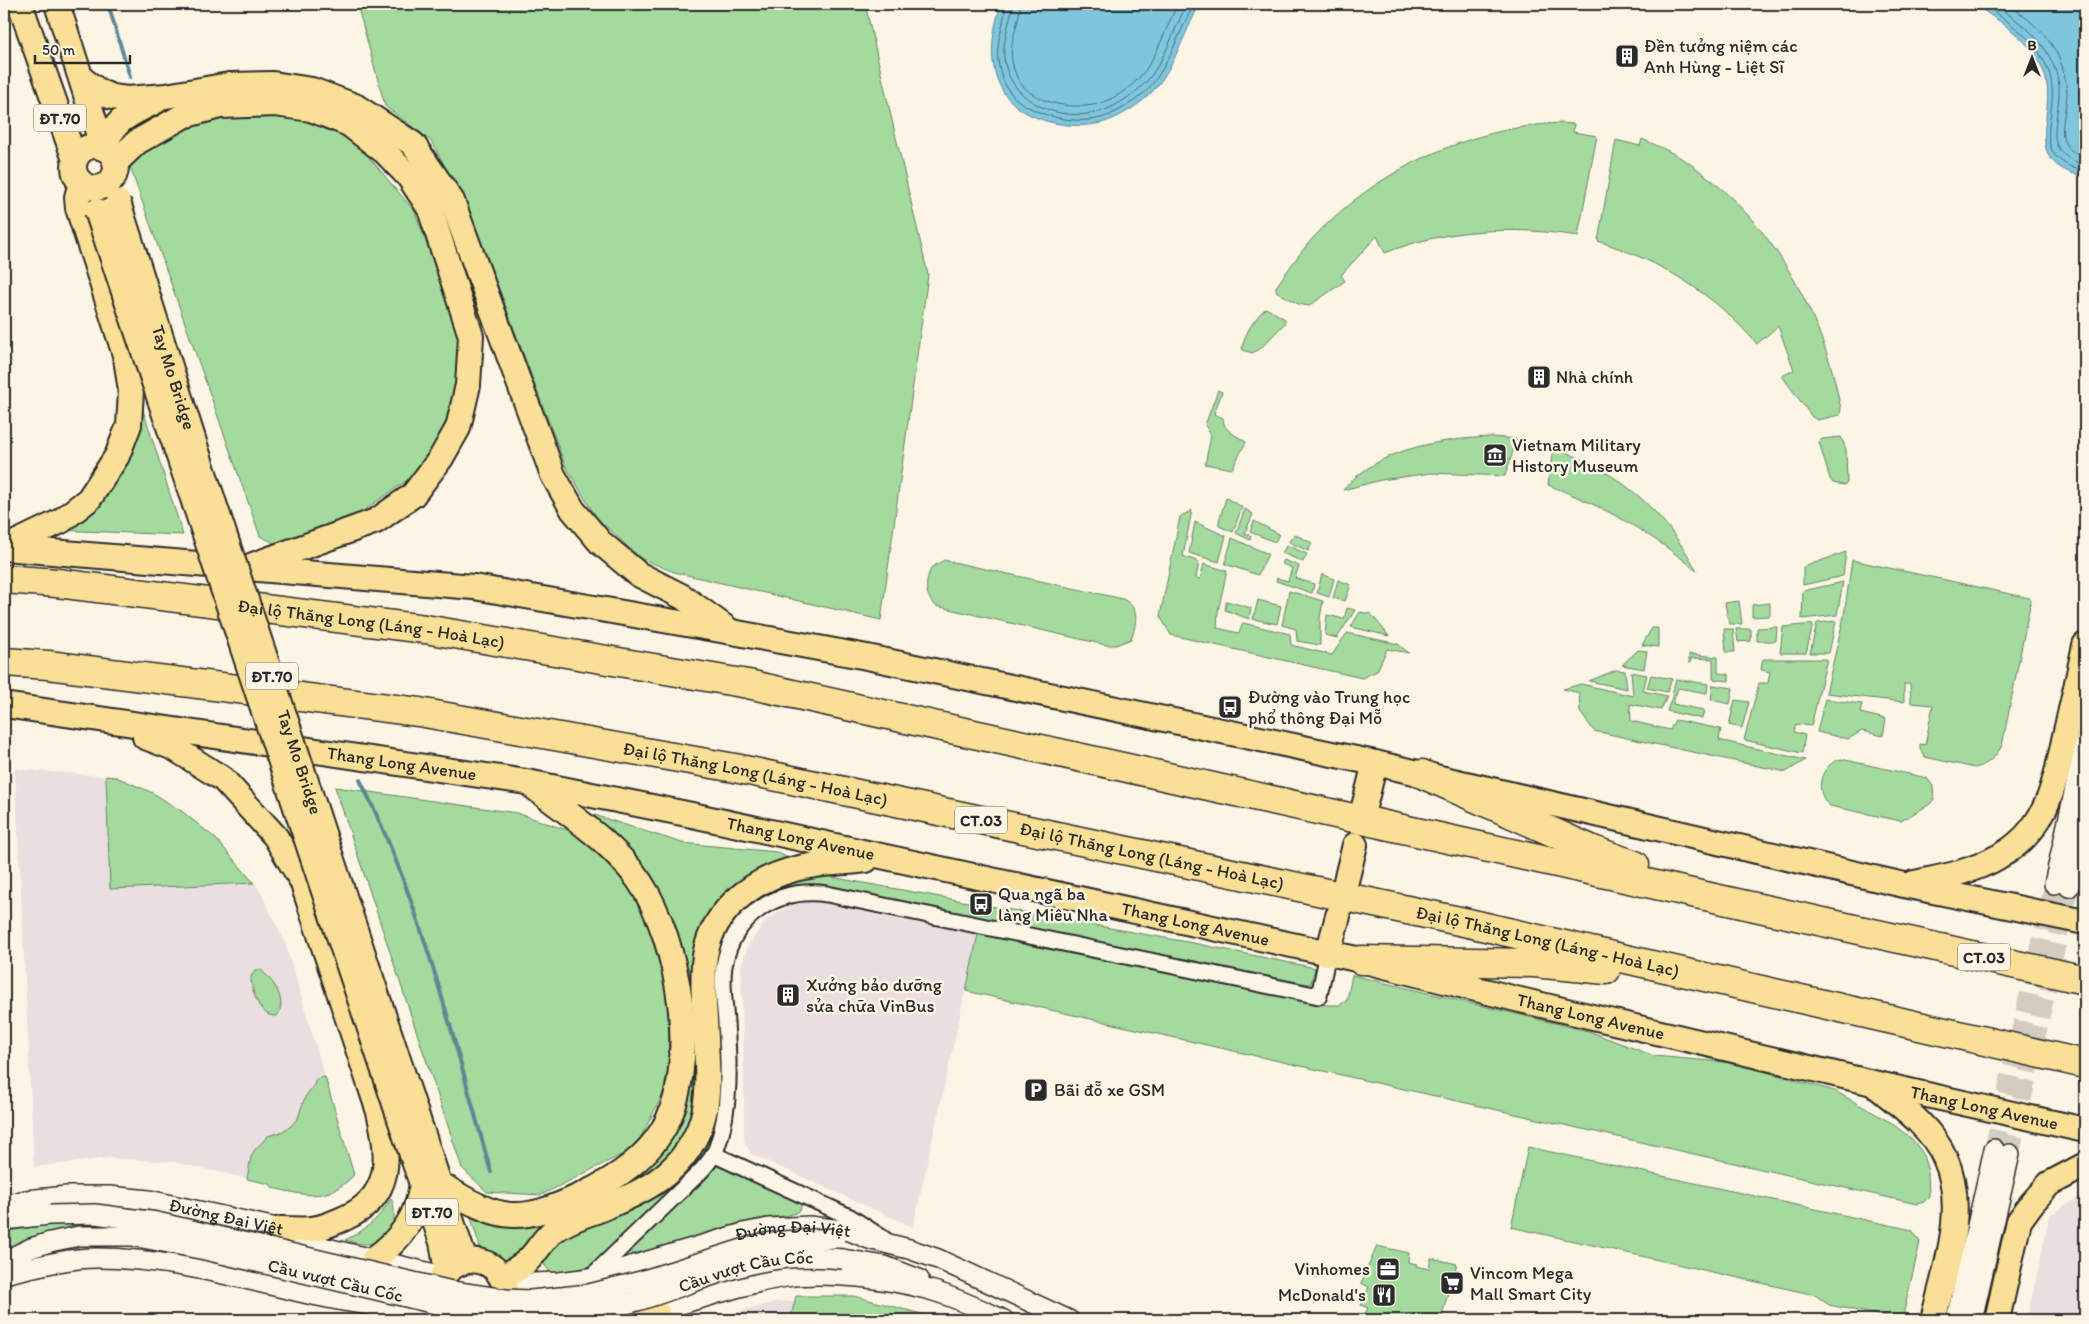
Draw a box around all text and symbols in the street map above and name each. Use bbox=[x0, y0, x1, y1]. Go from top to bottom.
scale bar bbox=[35, 32, 130, 64]
north arrow bbox=[2006, 32, 2056, 82]
place label: Đền tưởng niệm các Anh Hùng - Liệt Sĩ bbox=[1644, 35, 1798, 78]
text: B bbox=[2027, 37, 2037, 54]
text: 50 m bbox=[42, 41, 75, 59]
building icon: Đền tưởng niệm các Anh Hùng - Liệt Sĩ bbox=[1614, 43, 1640, 69]
road number: ĐT.70 bbox=[34, 105, 86, 132]
street label: Tay Mo Bridge bbox=[147, 322, 200, 432]
building icon: Nhà chính bbox=[1526, 364, 1552, 390]
place label: Nhà chính bbox=[1556, 366, 1633, 388]
place label: Vietnam Military History Museum bbox=[1512, 434, 1641, 477]
museum icon: Vietnam Military History Museum bbox=[1482, 442, 1508, 468]
street label: Đại lộ Thăng Long (Láng - Hoà Lạc) bbox=[236, 595, 506, 653]
road number: ĐT.70 bbox=[246, 662, 298, 689]
place label: Đường vào Trung học phổ thông Đại Mỗ bbox=[1248, 686, 1410, 729]
bus stop icon: Đường vào Trung học phổ thông Đại Mỗ bbox=[1217, 694, 1243, 720]
street label: Tay Mo Bridge bbox=[272, 707, 327, 817]
street label: Đại lộ Thăng Long (Láng - Hoà Lạc) bbox=[621, 737, 890, 811]
street label: Thang Long Avenue bbox=[325, 742, 478, 785]
road number: CT.03 bbox=[955, 806, 1007, 834]
street label: Thang Long Avenue bbox=[724, 812, 877, 865]
street label: Đại lộ Thăng Long (Láng - Hoà Lạc) bbox=[1018, 817, 1286, 895]
place label: Qua ngã ba làng Miêu Nha bbox=[998, 883, 1108, 926]
bus stop icon: Qua ngã ba làng Miêu Nha bbox=[968, 891, 994, 917]
street label: Thang Long Avenue bbox=[1119, 897, 1272, 951]
street label: Đại lộ Thăng Long (Láng - Hoà Lạc) bbox=[1414, 901, 1682, 982]
road number: CT.03 bbox=[1958, 944, 2010, 970]
place label: Xưởng bảo dưỡng sửa chữa VinBus bbox=[806, 974, 943, 1017]
building icon: Xưởng bảo dưỡng sửa chữa VinBus bbox=[775, 982, 801, 1008]
street label: Thang Long Avenue bbox=[1515, 989, 1667, 1045]
parking icon: Bãi đỗ xe GSM bbox=[1023, 1077, 1049, 1103]
place label: Bãi đỗ xe GSM bbox=[1054, 1079, 1165, 1101]
street label: Thang Long Avenue bbox=[1908, 1081, 2060, 1135]
street label: Đường Đại Việt bbox=[167, 1194, 286, 1240]
road number: ĐT.70 bbox=[406, 1198, 458, 1226]
street label: Đường Đại Việt bbox=[732, 1215, 852, 1246]
street label: Cầu vượt Cầu Cốc bbox=[675, 1246, 813, 1297]
street label: Cầu vượt Cầu Cốc bbox=[266, 1254, 405, 1307]
office icon: Vinhomes bbox=[1375, 1256, 1401, 1282]
place label: Vinhomes bbox=[1294, 1258, 1370, 1280]
place label: Vincom Mega Mall Smart City bbox=[1470, 1262, 1592, 1305]
supermarket icon: Vincom Mega Mall Smart City bbox=[1439, 1270, 1465, 1296]
restaurant icon: McDonald's bbox=[1371, 1282, 1397, 1308]
place label: McDonald's bbox=[1278, 1284, 1366, 1306]

